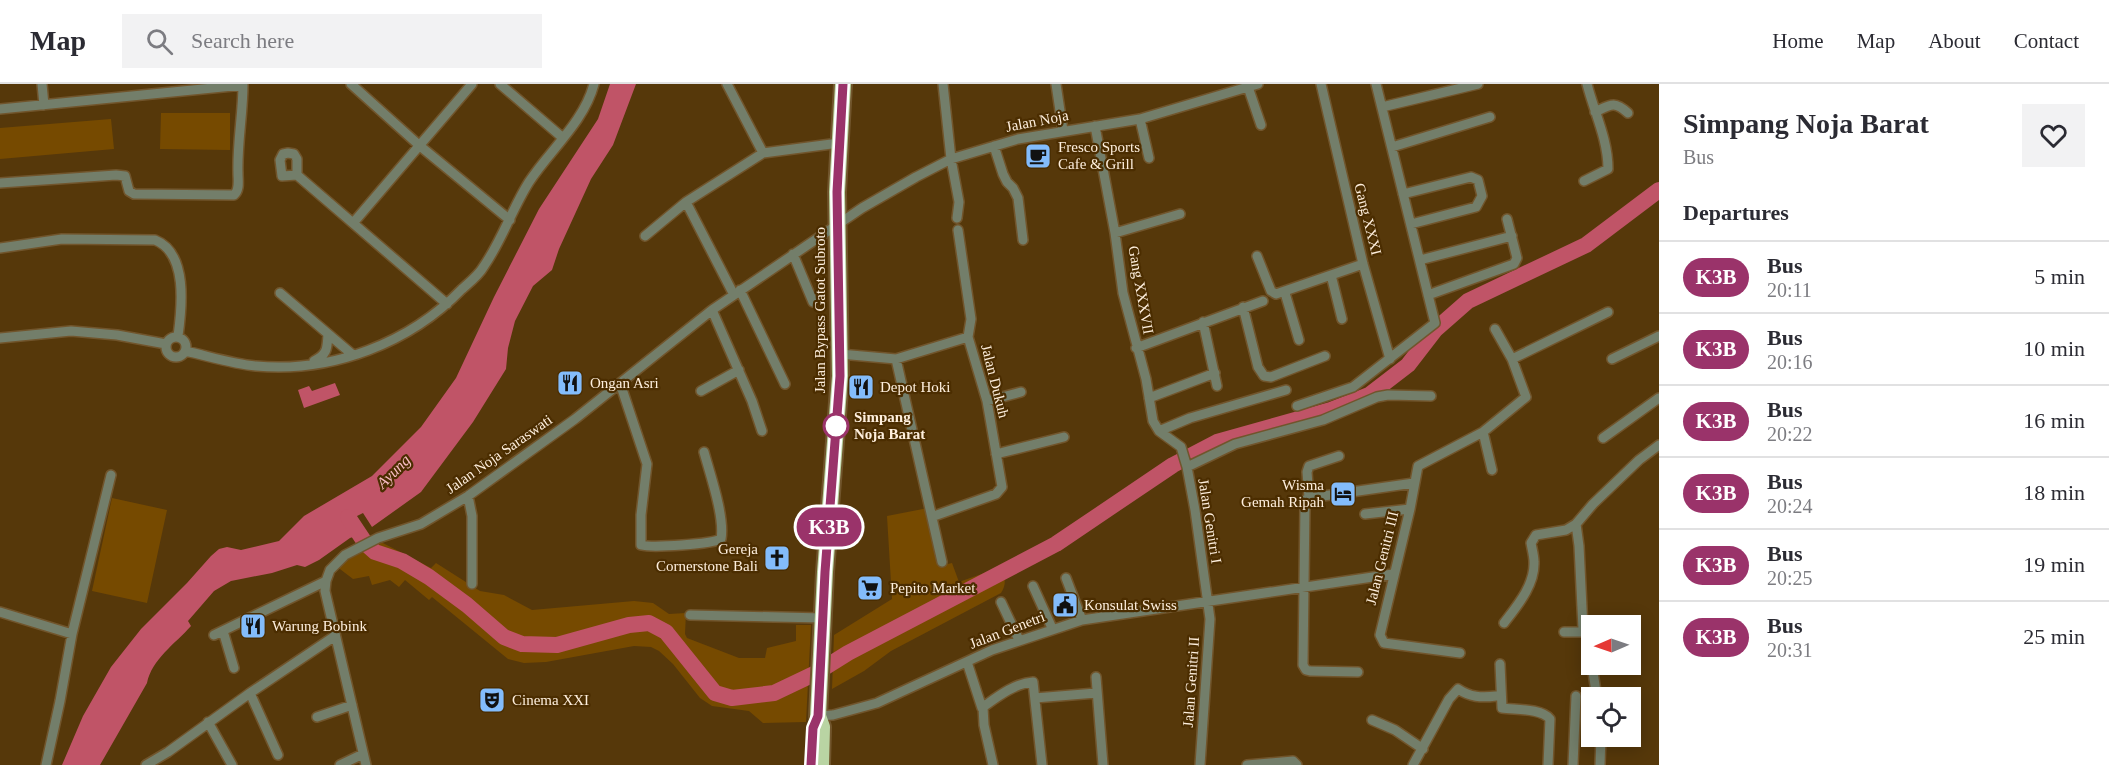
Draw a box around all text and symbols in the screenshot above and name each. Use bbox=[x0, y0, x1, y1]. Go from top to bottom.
search box bbox=[122, 14, 542, 68]
text: Map bbox=[30, 25, 86, 56]
icon: search bbox=[143, 25, 176, 58]
text: Search here bbox=[191, 28, 294, 53]
text: Home bbox=[1772, 29, 1824, 53]
text: Map bbox=[1857, 29, 1895, 53]
text: About bbox=[1928, 29, 1981, 53]
text: Contact bbox=[2014, 29, 2079, 53]
button: heart bbox=[2022, 104, 2085, 167]
street label: Jalan Noja bbox=[1004, 107, 1070, 135]
text: Simpang Noja Barat bbox=[1683, 108, 1929, 139]
place label: Fresco Sports Cafe & Grill bbox=[1058, 139, 1140, 172]
cafe icon: Fresco Sports Cafe & Grill bbox=[1023, 141, 1053, 171]
text: Bus bbox=[1683, 146, 1714, 168]
street label: Gang XXXI bbox=[1351, 181, 1385, 257]
text: Departures bbox=[1683, 200, 1789, 225]
street label: Jalan Bypass Gatot Subroto bbox=[812, 227, 828, 393]
street label: Gang XXXVII bbox=[1125, 245, 1157, 335]
text: Bus bbox=[1767, 253, 1802, 278]
text: 5 min bbox=[2034, 264, 2085, 289]
text: K3B bbox=[1696, 265, 1736, 289]
text: 20:11 bbox=[1767, 279, 1812, 301]
text: Bus bbox=[1767, 325, 1802, 350]
text: 10 min bbox=[2023, 336, 2085, 361]
text: K3B bbox=[1696, 337, 1736, 361]
street label: Jalan Dukuh bbox=[978, 342, 1012, 420]
text: 20:16 bbox=[1767, 351, 1813, 373]
restaurant icon: Ongan Asri bbox=[555, 368, 585, 398]
restaurant icon: Depot Hoki bbox=[846, 372, 876, 402]
place label: Ongan Asri bbox=[590, 375, 659, 391]
place label: Depot Hoki bbox=[880, 379, 950, 395]
text: Bus bbox=[1767, 397, 1802, 422]
text: 16 min bbox=[2023, 408, 2085, 433]
place label: Simpang Noja Barat bbox=[854, 409, 925, 442]
text: K3B bbox=[1696, 409, 1736, 433]
street label: Jalan Noja Saraswati bbox=[443, 411, 555, 497]
marker: Simpang Noja Barat bbox=[823, 413, 849, 439]
text: 20:22 bbox=[1767, 423, 1813, 445]
water label: Ayung bbox=[372, 451, 414, 493]
text: Bus bbox=[1767, 469, 1802, 494]
street label: Jalan Genitri I bbox=[1195, 477, 1225, 565]
place label: Wisma Gemah Ripah bbox=[1241, 477, 1324, 510]
hotel icon: Wisma Gemah Ripah bbox=[1328, 479, 1358, 509]
text: 18 min bbox=[2023, 480, 2085, 505]
text: K3B bbox=[1696, 481, 1736, 505]
text: 20:24 bbox=[1767, 495, 1813, 517]
line badge: K3B bbox=[794, 508, 864, 546]
street label: Jalan Genitri III bbox=[1363, 510, 1401, 606]
text: K3B bbox=[809, 515, 849, 539]
place label: Gereja Cornerstone Bali bbox=[656, 541, 758, 574]
text: Bus bbox=[1767, 541, 1802, 566]
church icon: Gereja Cornerstone Bali bbox=[762, 543, 792, 573]
text: 19 min bbox=[2023, 552, 2085, 577]
text: K3B bbox=[1696, 553, 1736, 577]
text: 20:25 bbox=[1767, 567, 1813, 589]
supermarket icon: Pepito Market bbox=[855, 573, 885, 603]
place label: Pepito Market bbox=[890, 580, 976, 596]
public building icon: Konsulat Swiss bbox=[1050, 590, 1080, 620]
place label: Konsulat Swiss bbox=[1084, 597, 1177, 613]
street label: Jalan Genetri bbox=[967, 608, 1047, 652]
restaurant icon: Warung Bobink bbox=[238, 611, 268, 641]
text: Bus bbox=[1767, 613, 1802, 638]
north arrow bbox=[1581, 615, 1641, 675]
map controls bbox=[1581, 615, 1641, 747]
place label: Warung Bobink bbox=[272, 618, 368, 634]
text: 25 min bbox=[2023, 624, 2085, 649]
text: K3B bbox=[1696, 625, 1736, 649]
street label: Jalan Genitri II bbox=[1180, 636, 1202, 728]
text: 20:31 bbox=[1767, 639, 1813, 661]
theatre icon: Cinema XXI bbox=[477, 685, 507, 715]
button: locate bbox=[1581, 687, 1641, 747]
place label: Cinema XXI bbox=[512, 692, 589, 708]

